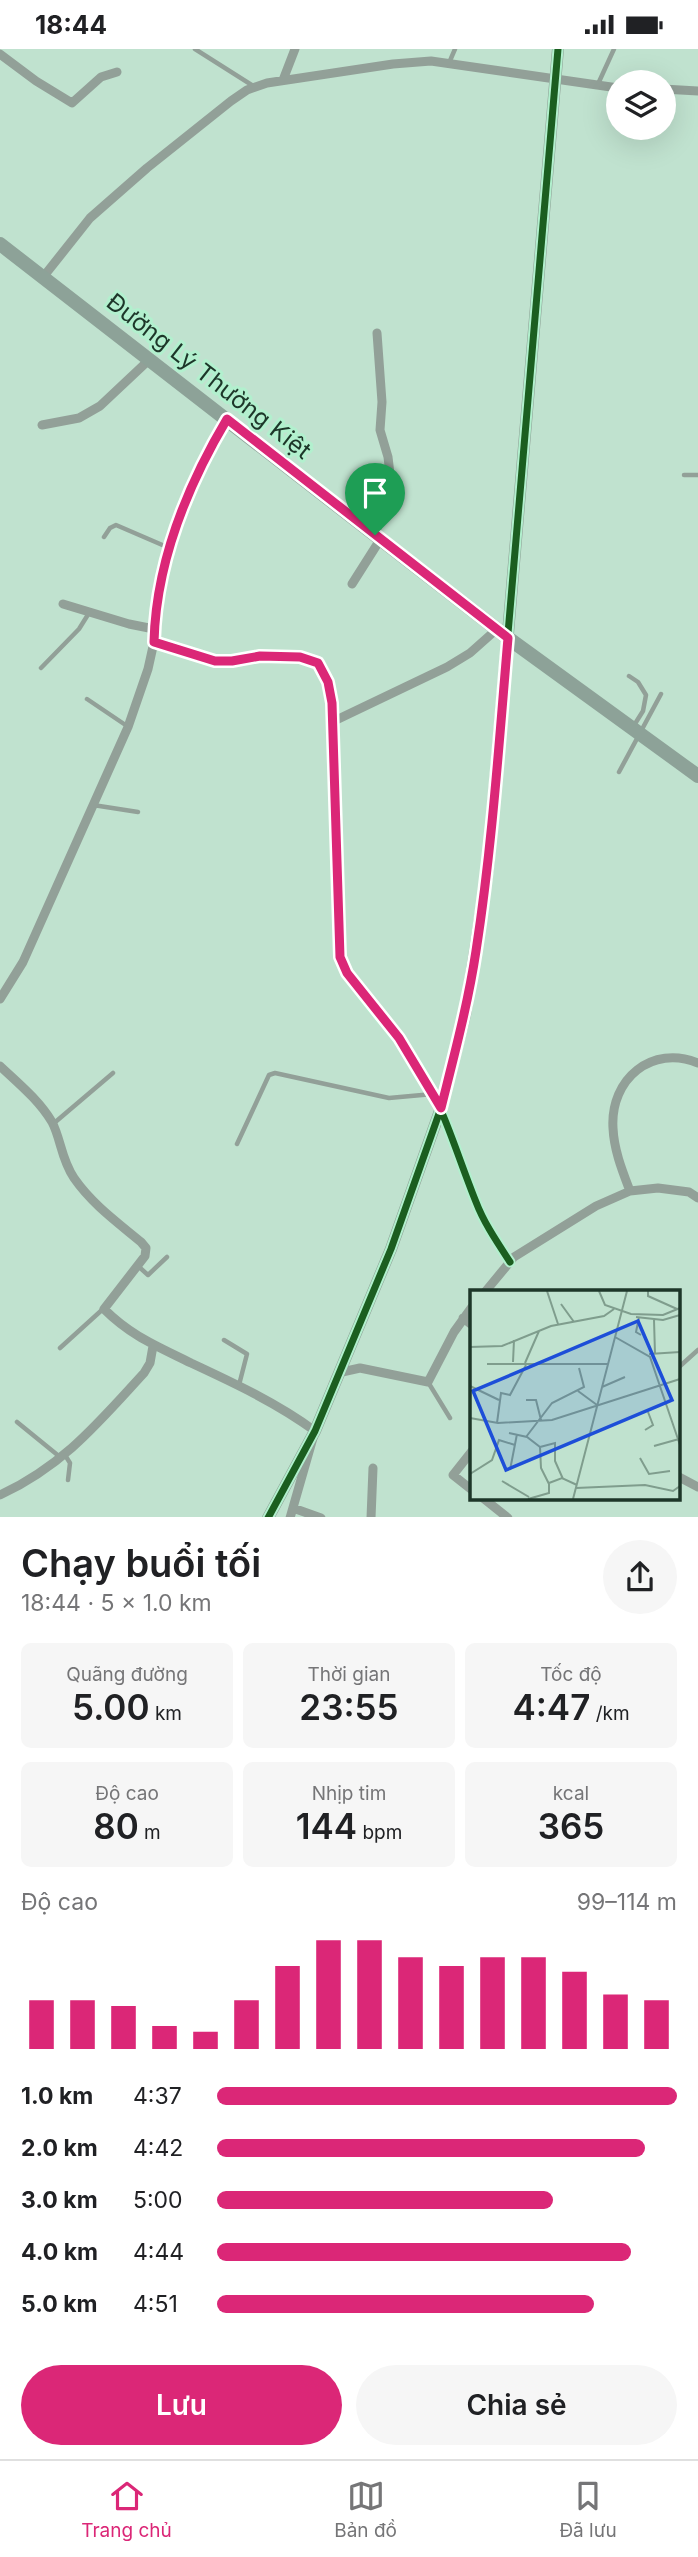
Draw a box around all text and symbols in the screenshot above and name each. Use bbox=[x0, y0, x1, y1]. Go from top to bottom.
text: 18:44 bbox=[35, 9, 107, 40]
map controls bbox=[606, 70, 676, 140]
button: layers bbox=[606, 70, 676, 140]
street label: Đường Lý Thường Kiệt bbox=[101, 287, 317, 465]
pin bbox=[345, 463, 405, 535]
icon: arrive bbox=[356, 474, 394, 512]
inset map bbox=[470, 1290, 680, 1500]
text: Chạy buổi tối bbox=[21, 1540, 261, 1586]
button: share bbox=[603, 1540, 677, 1614]
text: 18:44 · 5 × 1.0 km bbox=[21, 1589, 212, 1617]
text: Quãng đường bbox=[66, 1663, 188, 1686]
text: Thời gian bbox=[308, 1663, 390, 1686]
text: Tốc độ bbox=[540, 1663, 602, 1686]
text: 5.00 bbox=[72, 1686, 150, 1728]
text: 23:55 bbox=[299, 1686, 399, 1728]
text: 4:47 bbox=[512, 1686, 590, 1728]
text: km bbox=[150, 1702, 182, 1725]
text: /km bbox=[590, 1702, 630, 1725]
text: Độ cao bbox=[95, 1782, 159, 1805]
text: Nhịp tim bbox=[312, 1782, 386, 1805]
text: kcal bbox=[553, 1782, 589, 1805]
text: 80 bbox=[93, 1805, 139, 1847]
text: 144 bbox=[296, 1805, 357, 1847]
text: 365 bbox=[538, 1805, 604, 1847]
text: m bbox=[139, 1821, 161, 1844]
text: bpm bbox=[357, 1821, 402, 1844]
text: Độ cao bbox=[21, 1888, 98, 1916]
text: 99–114 m bbox=[577, 1888, 677, 1916]
text: 1.0 km bbox=[21, 2082, 93, 2110]
text: 4:37 bbox=[133, 2082, 182, 2110]
text: 2.0 km bbox=[21, 2134, 98, 2162]
text: 4:42 bbox=[133, 2134, 183, 2162]
text: 3.0 km bbox=[21, 2186, 98, 2214]
text: 5:00 bbox=[133, 2186, 183, 2214]
text: 4.0 km bbox=[21, 2238, 98, 2266]
text: 4:44 bbox=[133, 2238, 184, 2266]
text: 5.0 km bbox=[21, 2290, 97, 2318]
text: 4:51 bbox=[133, 2290, 178, 2318]
button: Lưu bbox=[21, 2365, 342, 2445]
button: Chia sẻ bbox=[356, 2365, 677, 2445]
tab: Trang chủ bbox=[81, 2477, 172, 2542]
tab: Bản đồ bbox=[334, 2477, 397, 2542]
tab: Đã lưu bbox=[559, 2477, 617, 2542]

